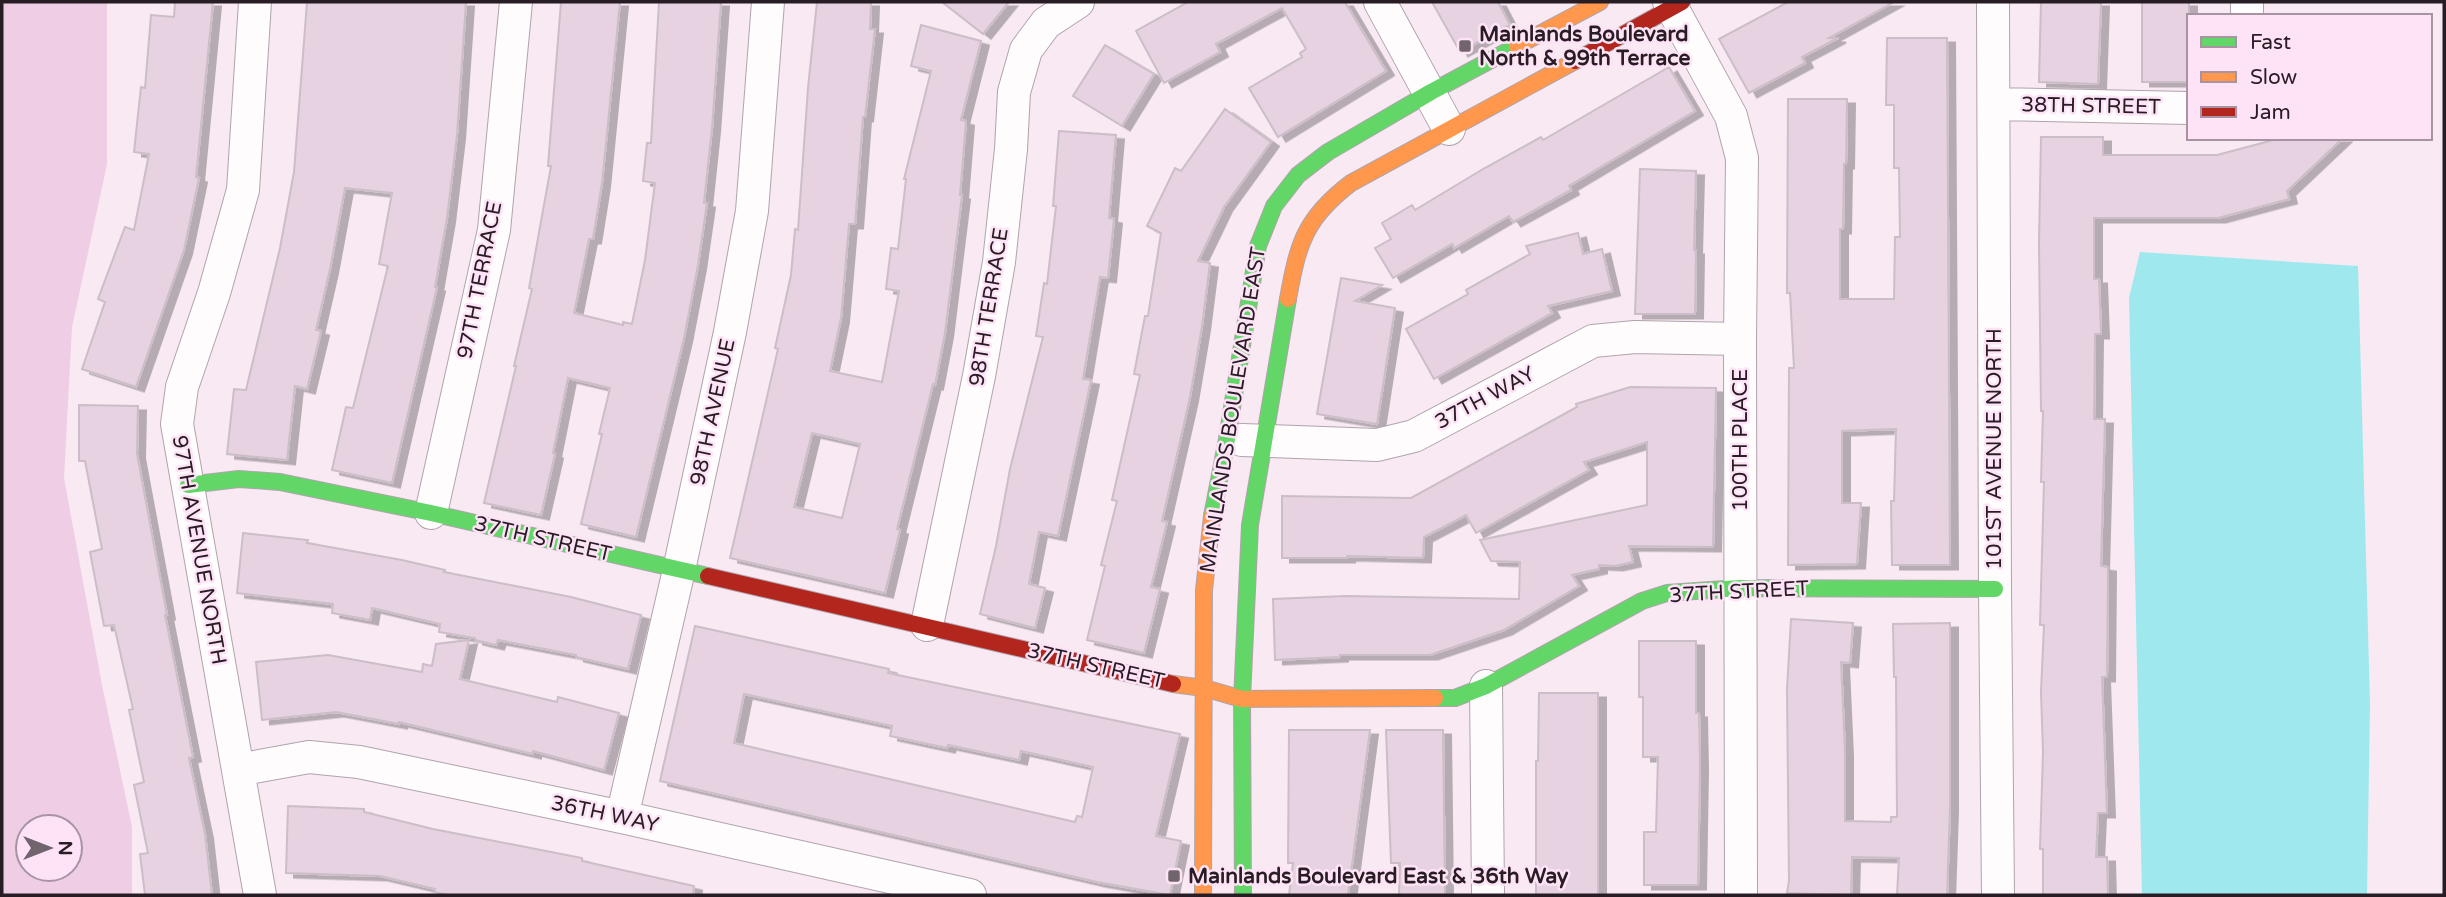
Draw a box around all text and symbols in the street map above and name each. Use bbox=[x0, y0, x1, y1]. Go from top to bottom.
legend bbox=[2187, 14, 2432, 140]
place label: Mainlands Boulevard North & 99th Terrace bbox=[1479, 22, 1690, 71]
text: Fast bbox=[2250, 30, 2291, 55]
marker: Mainlands Boulevard North & 99th Terrace bbox=[1457, 38, 1473, 54]
text: Slow bbox=[2250, 65, 2298, 90]
street label: 38TH STREET bbox=[2021, 92, 2161, 120]
text: Jam bbox=[2250, 100, 2291, 125]
street label: 97TH TERRACE bbox=[452, 199, 508, 361]
street label: 98TH TERRACE bbox=[964, 226, 1014, 388]
street label: MAINLANDS BOULEVARD EAST bbox=[1195, 245, 1271, 575]
street label: 101ST AVENUE NORTH bbox=[1982, 328, 2007, 570]
street label: 98TH AVENUE bbox=[685, 336, 741, 488]
street label: 37TH WAY bbox=[1431, 361, 1539, 435]
street label: 100TH PLACE bbox=[1728, 369, 1753, 511]
street label: 97TH AVENUE NORTH bbox=[167, 433, 231, 667]
street label: 37TH STREET bbox=[472, 511, 614, 567]
street label: 37TH STREET bbox=[1668, 576, 1810, 608]
street label: 37TH STREET bbox=[1025, 638, 1167, 694]
street label: 36TH WAY bbox=[549, 790, 661, 838]
north arrow bbox=[14, 813, 84, 883]
text: N bbox=[54, 840, 76, 856]
place label: Mainlands Boulevard East & 36th Way bbox=[1188, 864, 1569, 889]
marker: Mainlands Boulevard East & 36th Way bbox=[1166, 868, 1182, 884]

